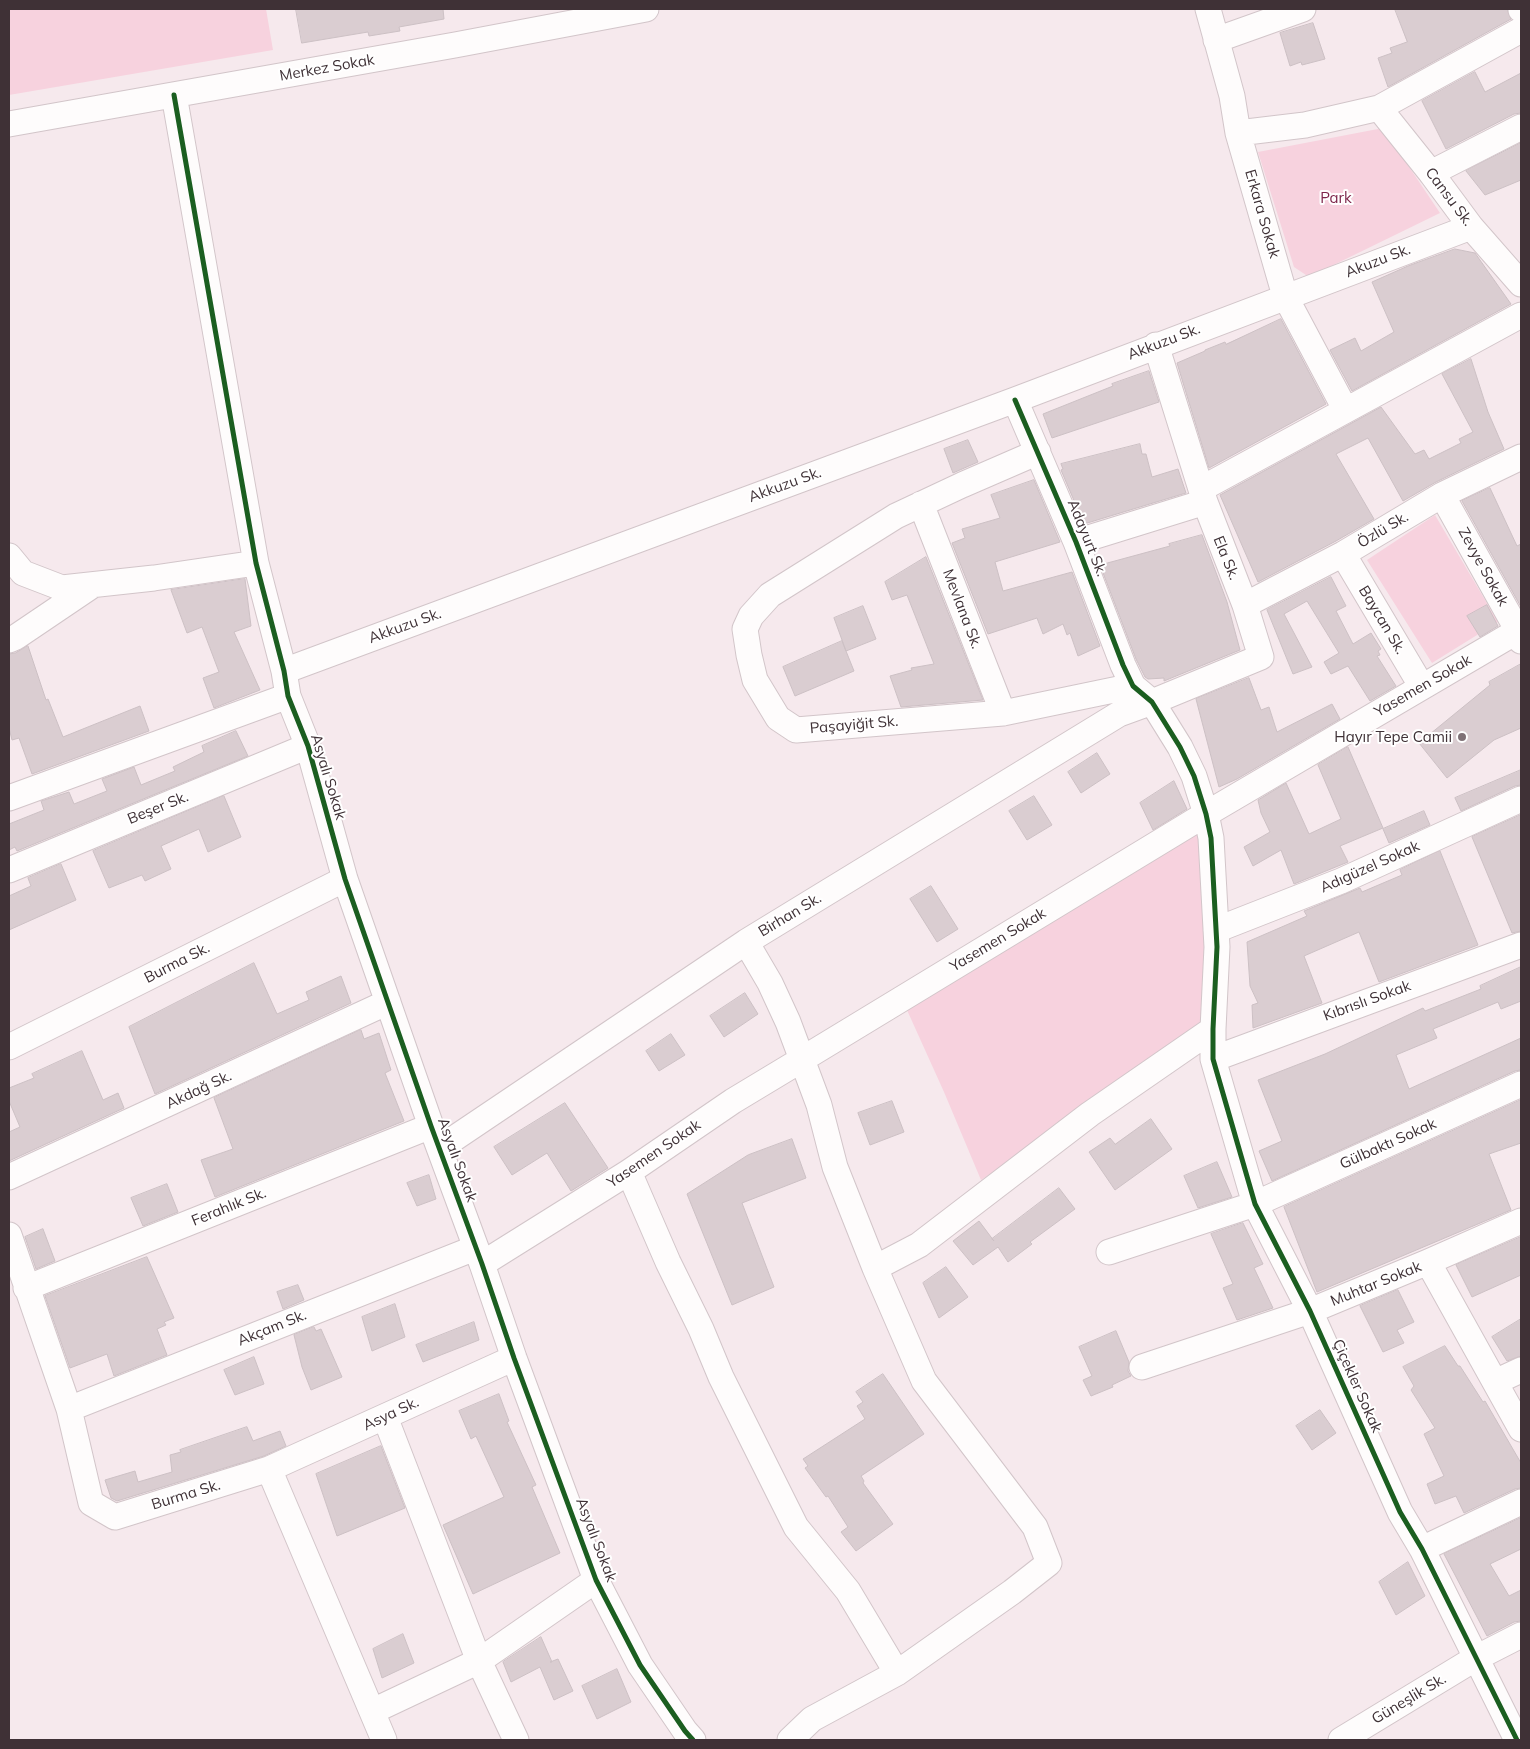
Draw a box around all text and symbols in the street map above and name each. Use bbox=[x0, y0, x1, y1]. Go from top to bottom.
street label: Merkez Sokak bbox=[278, 51, 376, 85]
street label: Cansu Sk. bbox=[1421, 164, 1477, 230]
street label: Erkara Sokak bbox=[1241, 168, 1283, 260]
park label: Park bbox=[1320, 189, 1352, 207]
street label: Akuzu Sk. bbox=[1343, 240, 1413, 282]
street label: Akkuzu Sk. bbox=[1125, 320, 1203, 364]
street label: Akkuzu Sk. bbox=[746, 464, 824, 506]
street label: Adayurt Sk. bbox=[1063, 497, 1111, 579]
street label: Özlü Sk. bbox=[1354, 508, 1412, 552]
street label: Zevye Sokak bbox=[1454, 525, 1512, 609]
street label: Ela Sk. bbox=[1209, 533, 1243, 583]
street label: Mevlana Sk. bbox=[939, 567, 985, 651]
street label: Baycan Sk. bbox=[1355, 582, 1409, 658]
street label: Akkuzu Sk. bbox=[366, 605, 444, 647]
street label: Yasemen Sokak bbox=[1371, 651, 1475, 721]
street label: Paşayiğit Sk. bbox=[809, 712, 899, 738]
place label: Hayır Tepe Camii bbox=[1334, 728, 1452, 746]
marker: Hayır Tepe Camii bbox=[1456, 731, 1468, 743]
street label: Asyalı Sokak bbox=[306, 732, 350, 822]
street label: Beşer Sk. bbox=[125, 788, 191, 828]
street label: Adıgüzel Sokak bbox=[1318, 837, 1422, 897]
street label: Birhan Sk. bbox=[755, 889, 825, 941]
street label: Yasemen Sokak bbox=[947, 904, 1049, 976]
street label: Burma Sk. bbox=[141, 939, 213, 987]
street label: Kıbrıslı Sokak bbox=[1321, 977, 1413, 1025]
street label: Akdağ Sk. bbox=[163, 1067, 235, 1113]
street label: Asyalı Sokak bbox=[433, 1115, 481, 1205]
street label: Gülbaktı Sokak bbox=[1337, 1115, 1439, 1173]
street label: Yasemen Sokak bbox=[604, 1116, 704, 1192]
street label: Ferahlık Sk. bbox=[189, 1184, 269, 1230]
street label: Muhtar Sokak bbox=[1328, 1258, 1424, 1310]
street label: Akçam Sk. bbox=[235, 1306, 309, 1350]
street label: Çiçekler Sokak bbox=[1328, 1336, 1386, 1436]
street label: Asya Sk. bbox=[360, 1393, 422, 1435]
street label: Burma Sk. bbox=[149, 1476, 223, 1514]
street label: Asyalı Sokak bbox=[572, 1496, 620, 1584]
street label: Güneşlik Sk. bbox=[1369, 1670, 1449, 1728]

